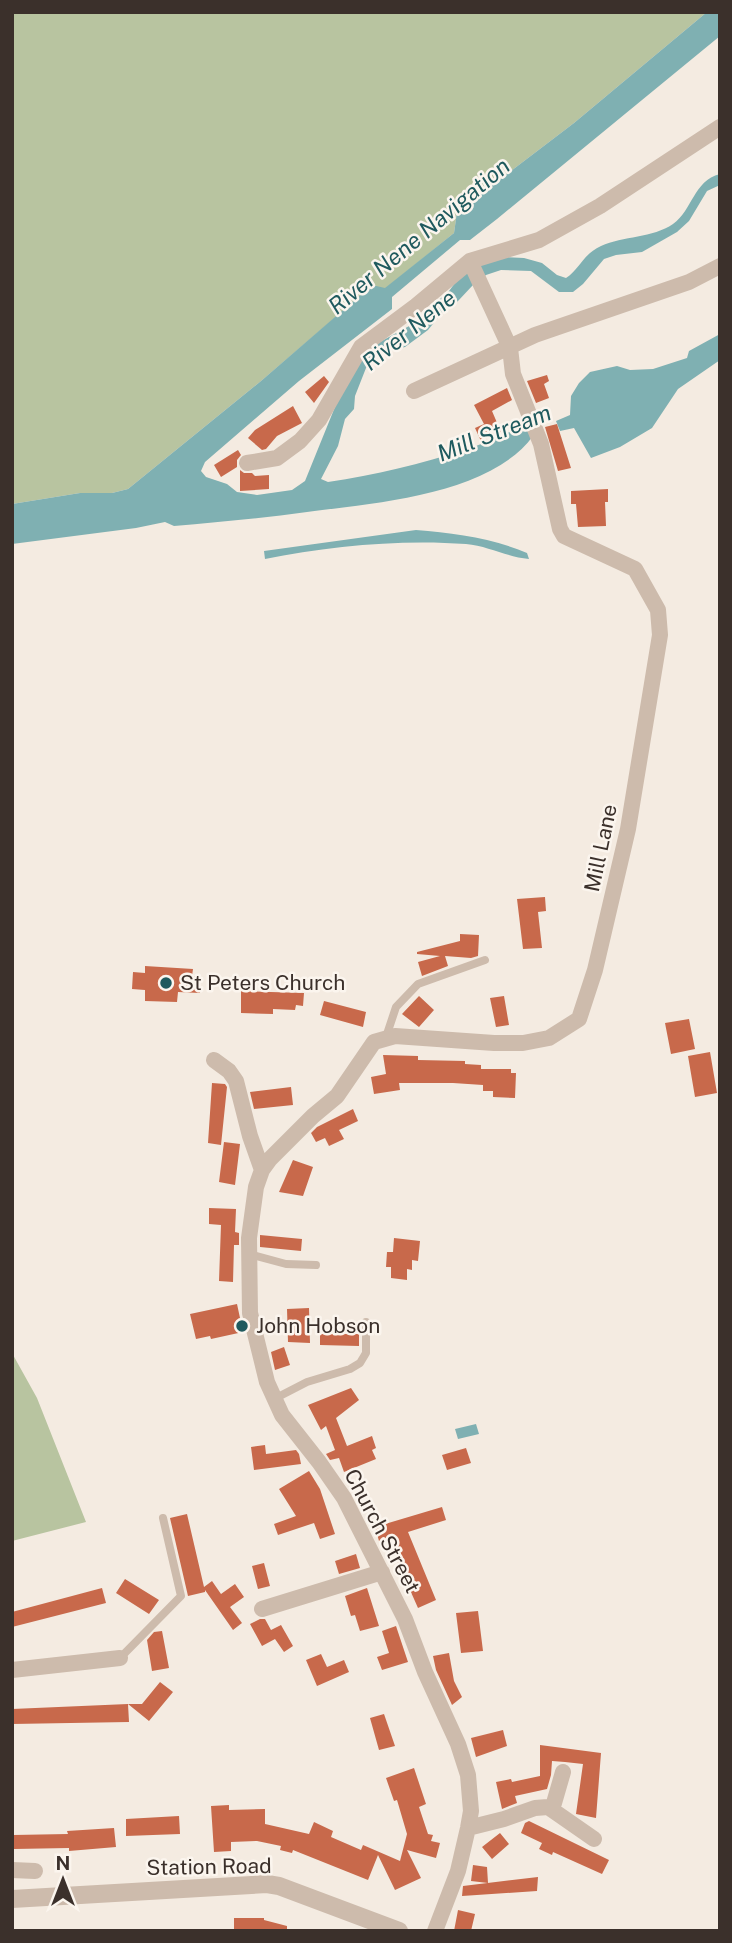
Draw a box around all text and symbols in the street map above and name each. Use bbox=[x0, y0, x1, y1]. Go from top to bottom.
water label: River Nene Navigation bbox=[323, 152, 515, 319]
water label: River Nene bbox=[356, 284, 461, 376]
water label: Mill Stream bbox=[433, 398, 555, 467]
street label: Mill Lane bbox=[579, 802, 622, 894]
place label: St Peters Church bbox=[180, 970, 345, 995]
marker: St Peters Church bbox=[158, 975, 174, 991]
place label: John Hobson bbox=[256, 1313, 380, 1338]
marker: John Hobson bbox=[234, 1318, 250, 1334]
street label: Church Street bbox=[339, 1465, 426, 1597]
north arrow bbox=[28, 1845, 98, 1915]
text: N bbox=[56, 1852, 70, 1874]
street label: Station Road bbox=[146, 1853, 272, 1880]

